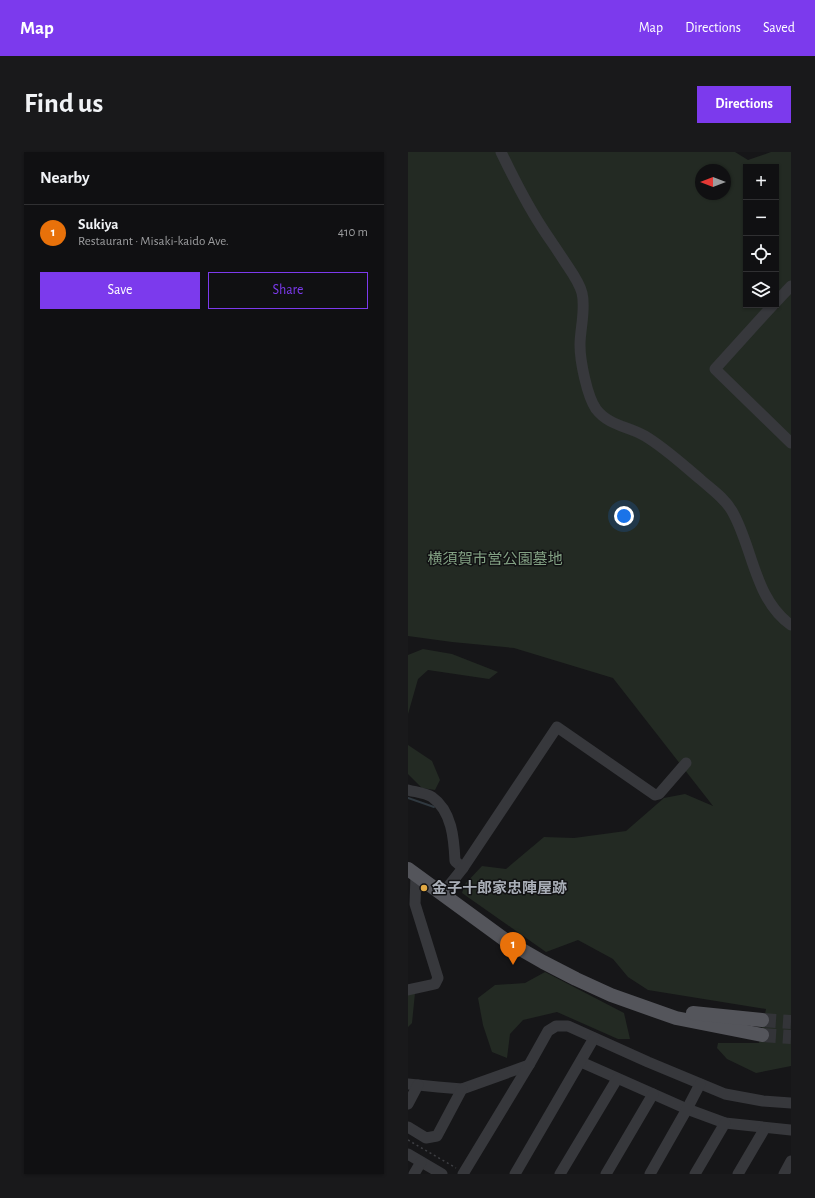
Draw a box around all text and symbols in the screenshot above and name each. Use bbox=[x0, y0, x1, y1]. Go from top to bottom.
text: Map bbox=[20, 19, 54, 38]
text: Map bbox=[639, 21, 663, 35]
text: Directions bbox=[685, 21, 741, 35]
text: Saved bbox=[763, 21, 795, 35]
button: Directions bbox=[697, 86, 791, 123]
text: Find us bbox=[24, 90, 103, 118]
north arrow bbox=[695, 164, 731, 200]
map controls bbox=[743, 164, 779, 308]
button: + bbox=[743, 164, 779, 200]
text: Nearby bbox=[40, 169, 90, 186]
button: − bbox=[743, 200, 779, 236]
text: Sukiya bbox=[78, 217, 118, 232]
text: 1 bbox=[51, 226, 55, 239]
text: 410 m bbox=[338, 226, 368, 239]
text: Restaurant · Misaki-kaido Ave. bbox=[78, 235, 229, 248]
button: locate bbox=[743, 236, 779, 272]
button: Save bbox=[40, 272, 200, 309]
button: Share bbox=[208, 272, 368, 309]
button: layers bbox=[743, 272, 779, 308]
your location bbox=[614, 506, 634, 526]
park label: 横須賀市営公園墓地 bbox=[427, 551, 563, 567]
place label: 金子十郎家忠陣屋跡 bbox=[432, 880, 567, 896]
marker: 金子十郎家忠陣屋跡 bbox=[419, 883, 429, 893]
pin: 1 bbox=[500, 932, 526, 965]

